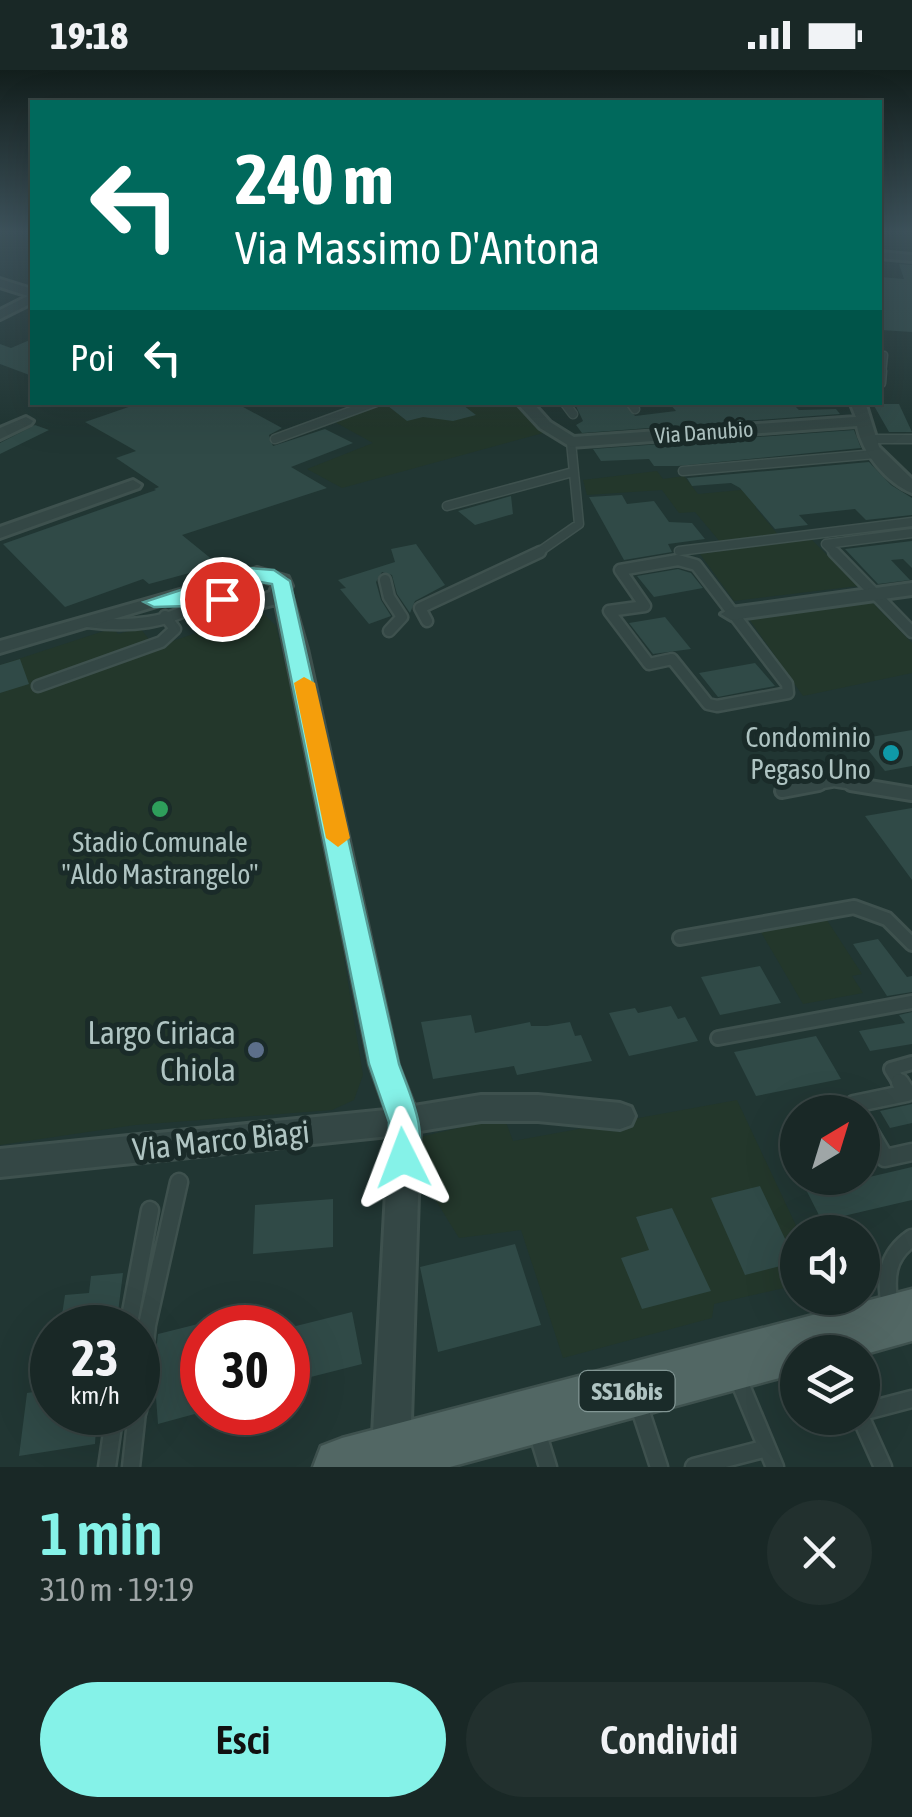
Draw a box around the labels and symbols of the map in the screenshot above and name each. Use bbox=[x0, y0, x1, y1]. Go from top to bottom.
street label: Via Danubio bbox=[654, 416, 754, 448]
pin bbox=[180, 557, 265, 642]
place label: Condominio Pegaso Uno bbox=[745, 721, 871, 785]
marker: Condominio Pegaso Uno bbox=[880, 742, 902, 764]
marker: Stadio Comunale "Aldo Mastrangelo" bbox=[149, 798, 171, 820]
place label: Stadio Comunale "Aldo Mastrangelo" bbox=[62, 826, 258, 890]
place label: Largo Ciriaca Chiola bbox=[88, 1014, 236, 1088]
marker: Largo Ciriaca Chiola bbox=[245, 1039, 267, 1061]
north arrow bbox=[780, 1095, 880, 1195]
position arrow bbox=[351, 1106, 455, 1210]
street label: Via Marco Biagi bbox=[131, 1112, 311, 1168]
speed limit sign: 30 bbox=[180, 1305, 310, 1435]
road number: SS16bis bbox=[580, 1371, 674, 1411]

